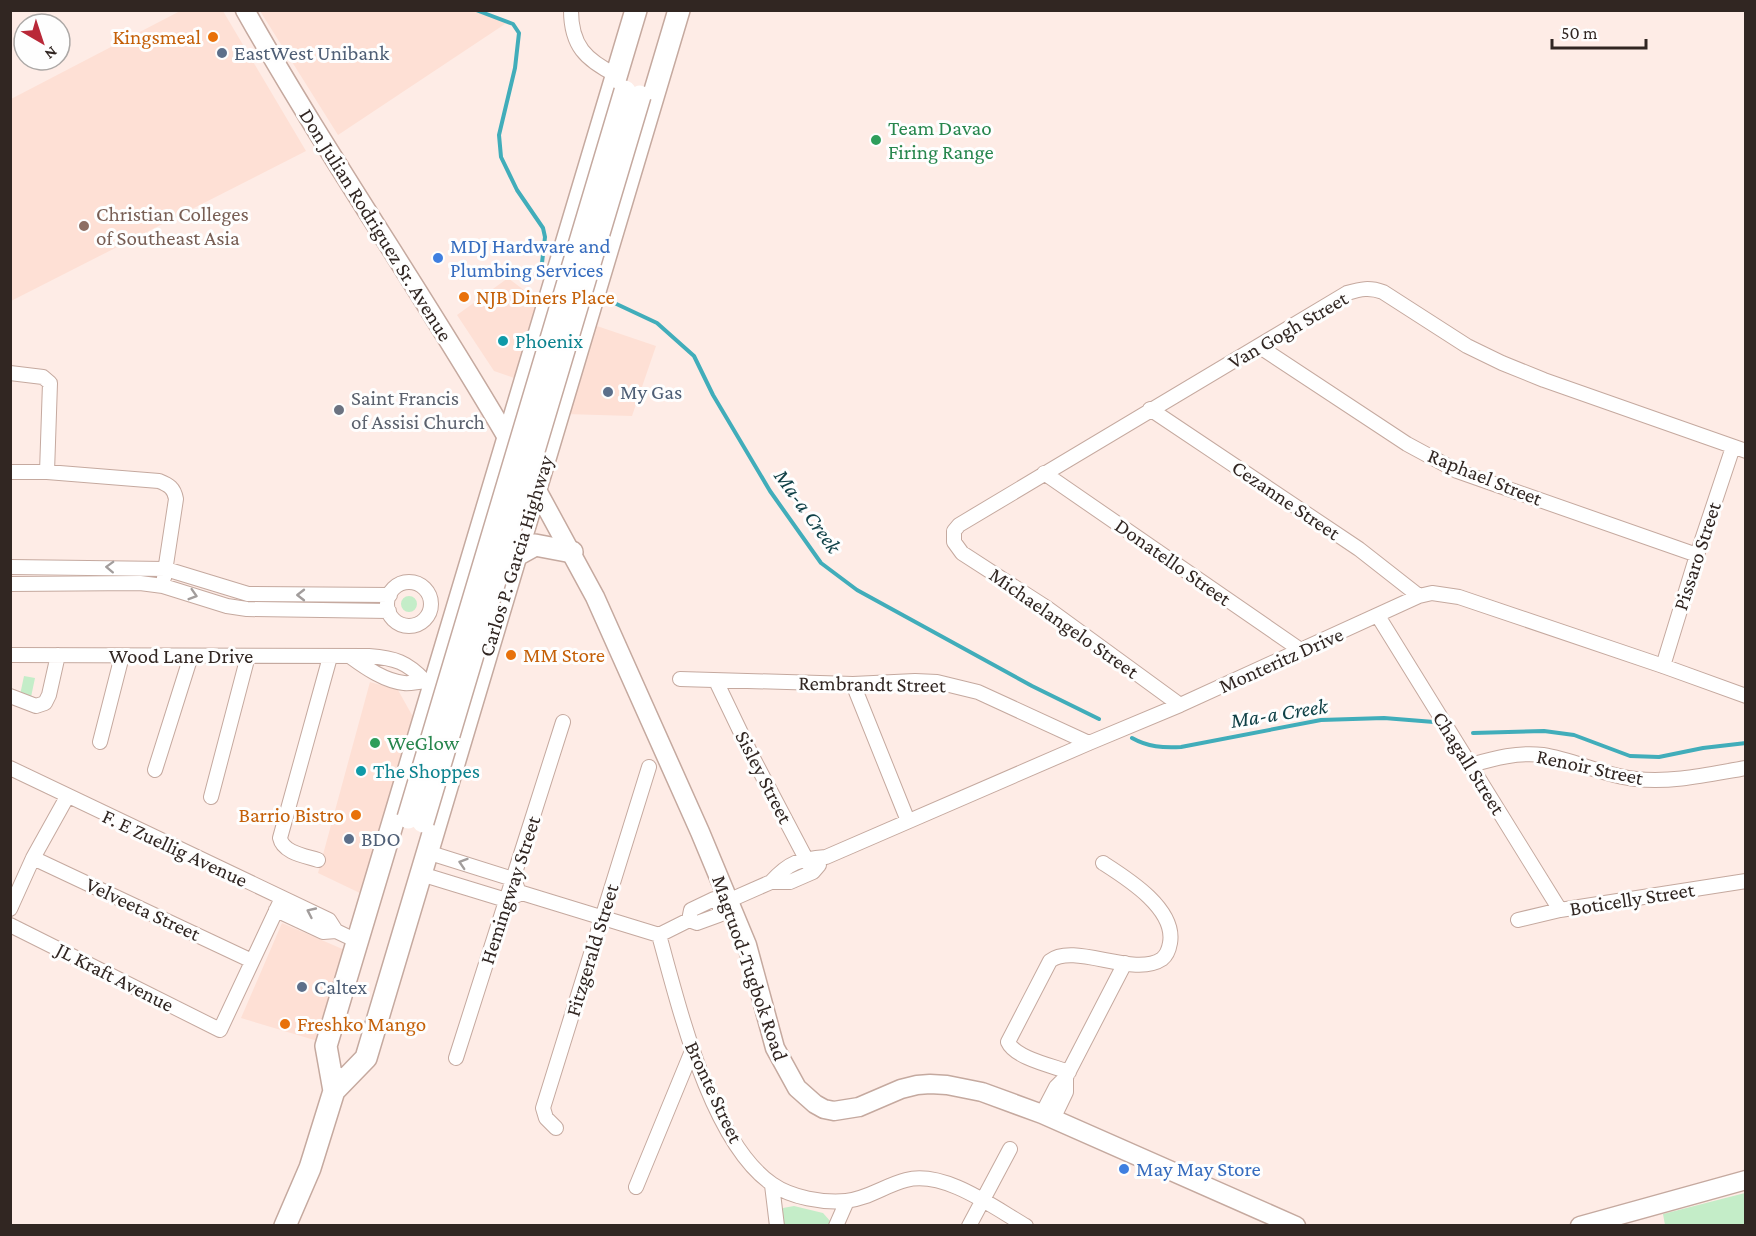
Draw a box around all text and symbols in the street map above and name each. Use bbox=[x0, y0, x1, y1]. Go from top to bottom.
north arrow bbox=[12, 12, 72, 72]
scale bar bbox=[1552, 12, 1646, 50]
text: 50 m bbox=[1561, 23, 1598, 43]
place label: Kingsmeal bbox=[113, 25, 201, 49]
marker: Kingsmeal bbox=[206, 30, 220, 44]
place label: EastWest Unibank bbox=[234, 41, 389, 65]
text: N bbox=[41, 43, 61, 63]
marker: EastWest Unibank bbox=[215, 46, 229, 60]
street label: Don Julian Rodriguez Sr. Avenue bbox=[294, 104, 458, 346]
place label: Team Davao Firing Range bbox=[888, 116, 994, 164]
marker: Team Davao Firing Range bbox=[869, 133, 883, 147]
place label: Christian Colleges of Southeast Asia bbox=[96, 202, 249, 250]
marker: Christian Colleges of Southeast Asia bbox=[77, 219, 91, 233]
place label: MDJ Hardware and Plumbing Services bbox=[450, 234, 611, 282]
marker: MDJ Hardware and Plumbing Services bbox=[431, 251, 445, 265]
place label: NJB Diners Place bbox=[476, 285, 615, 309]
street label: Van Gogh Street bbox=[1224, 286, 1353, 374]
marker: NJB Diners Place bbox=[457, 290, 471, 304]
place label: Phoenix bbox=[515, 329, 583, 353]
marker: Phoenix bbox=[496, 334, 510, 348]
place label: My Gas bbox=[620, 380, 682, 404]
marker: My Gas bbox=[601, 385, 615, 399]
place label: Saint Francis of Assisi Church bbox=[351, 386, 485, 434]
marker: Saint Francis of Assisi Church bbox=[332, 403, 346, 417]
street label: Raphael Street bbox=[1424, 443, 1547, 511]
street label: Carlos P. Garcia Highway bbox=[474, 452, 558, 660]
street label: Cezanne Street bbox=[1227, 455, 1345, 545]
water label: Ma-a Creek bbox=[769, 463, 848, 559]
street label: Pissaro Street bbox=[1668, 498, 1726, 613]
street label: Donatello Street bbox=[1110, 513, 1236, 611]
one-way arrow bbox=[105, 561, 114, 574]
street label: Michaelangelo Street bbox=[985, 563, 1144, 684]
one-way arrow bbox=[187, 588, 198, 600]
one-way arrow bbox=[297, 589, 306, 601]
street label: Monteritz Drive bbox=[1215, 622, 1347, 698]
place label: MM Store bbox=[523, 643, 605, 667]
street label: Wood Lane Drive bbox=[109, 644, 253, 668]
marker: MM Store bbox=[504, 648, 518, 662]
street label: Rembrandt Street bbox=[798, 671, 947, 697]
water label: Ma-a Creek bbox=[1228, 693, 1331, 733]
street label: Chagall Street bbox=[1428, 707, 1511, 820]
street label: Sisley Street bbox=[730, 727, 798, 828]
place label: WeGlow bbox=[387, 731, 460, 755]
marker: WeGlow bbox=[368, 736, 382, 750]
street label: Renoir Street bbox=[1534, 744, 1647, 790]
place label: The Shoppes bbox=[373, 759, 480, 783]
marker: The Shoppes bbox=[354, 764, 368, 778]
place label: Barrio Bistro bbox=[238, 803, 344, 827]
street label: F. E Zuellig Avenue bbox=[99, 804, 251, 892]
marker: Barrio Bistro bbox=[349, 808, 363, 822]
street label: Hemingway Street bbox=[475, 812, 546, 967]
place label: BDO bbox=[361, 827, 401, 851]
marker: BDO bbox=[342, 832, 356, 846]
one-way arrow bbox=[458, 858, 469, 871]
street label: Velveeta Street bbox=[82, 872, 205, 946]
street label: Magtuod-Tugbok Road bbox=[707, 872, 793, 1064]
street label: Boticelly Street bbox=[1568, 877, 1697, 921]
street label: Fitzgerald Street bbox=[560, 880, 624, 1019]
one-way arrow bbox=[307, 907, 318, 919]
street label: JL Kraft Avenue bbox=[50, 936, 178, 1017]
place label: Caltex bbox=[314, 975, 367, 999]
marker: Caltex bbox=[295, 980, 309, 994]
place label: Freshko Mango bbox=[297, 1012, 426, 1036]
marker: Freshko Mango bbox=[278, 1017, 292, 1031]
street label: Bronte Street bbox=[680, 1037, 748, 1148]
place label: May May Store bbox=[1136, 1157, 1261, 1181]
marker: May May Store bbox=[1117, 1162, 1131, 1176]

